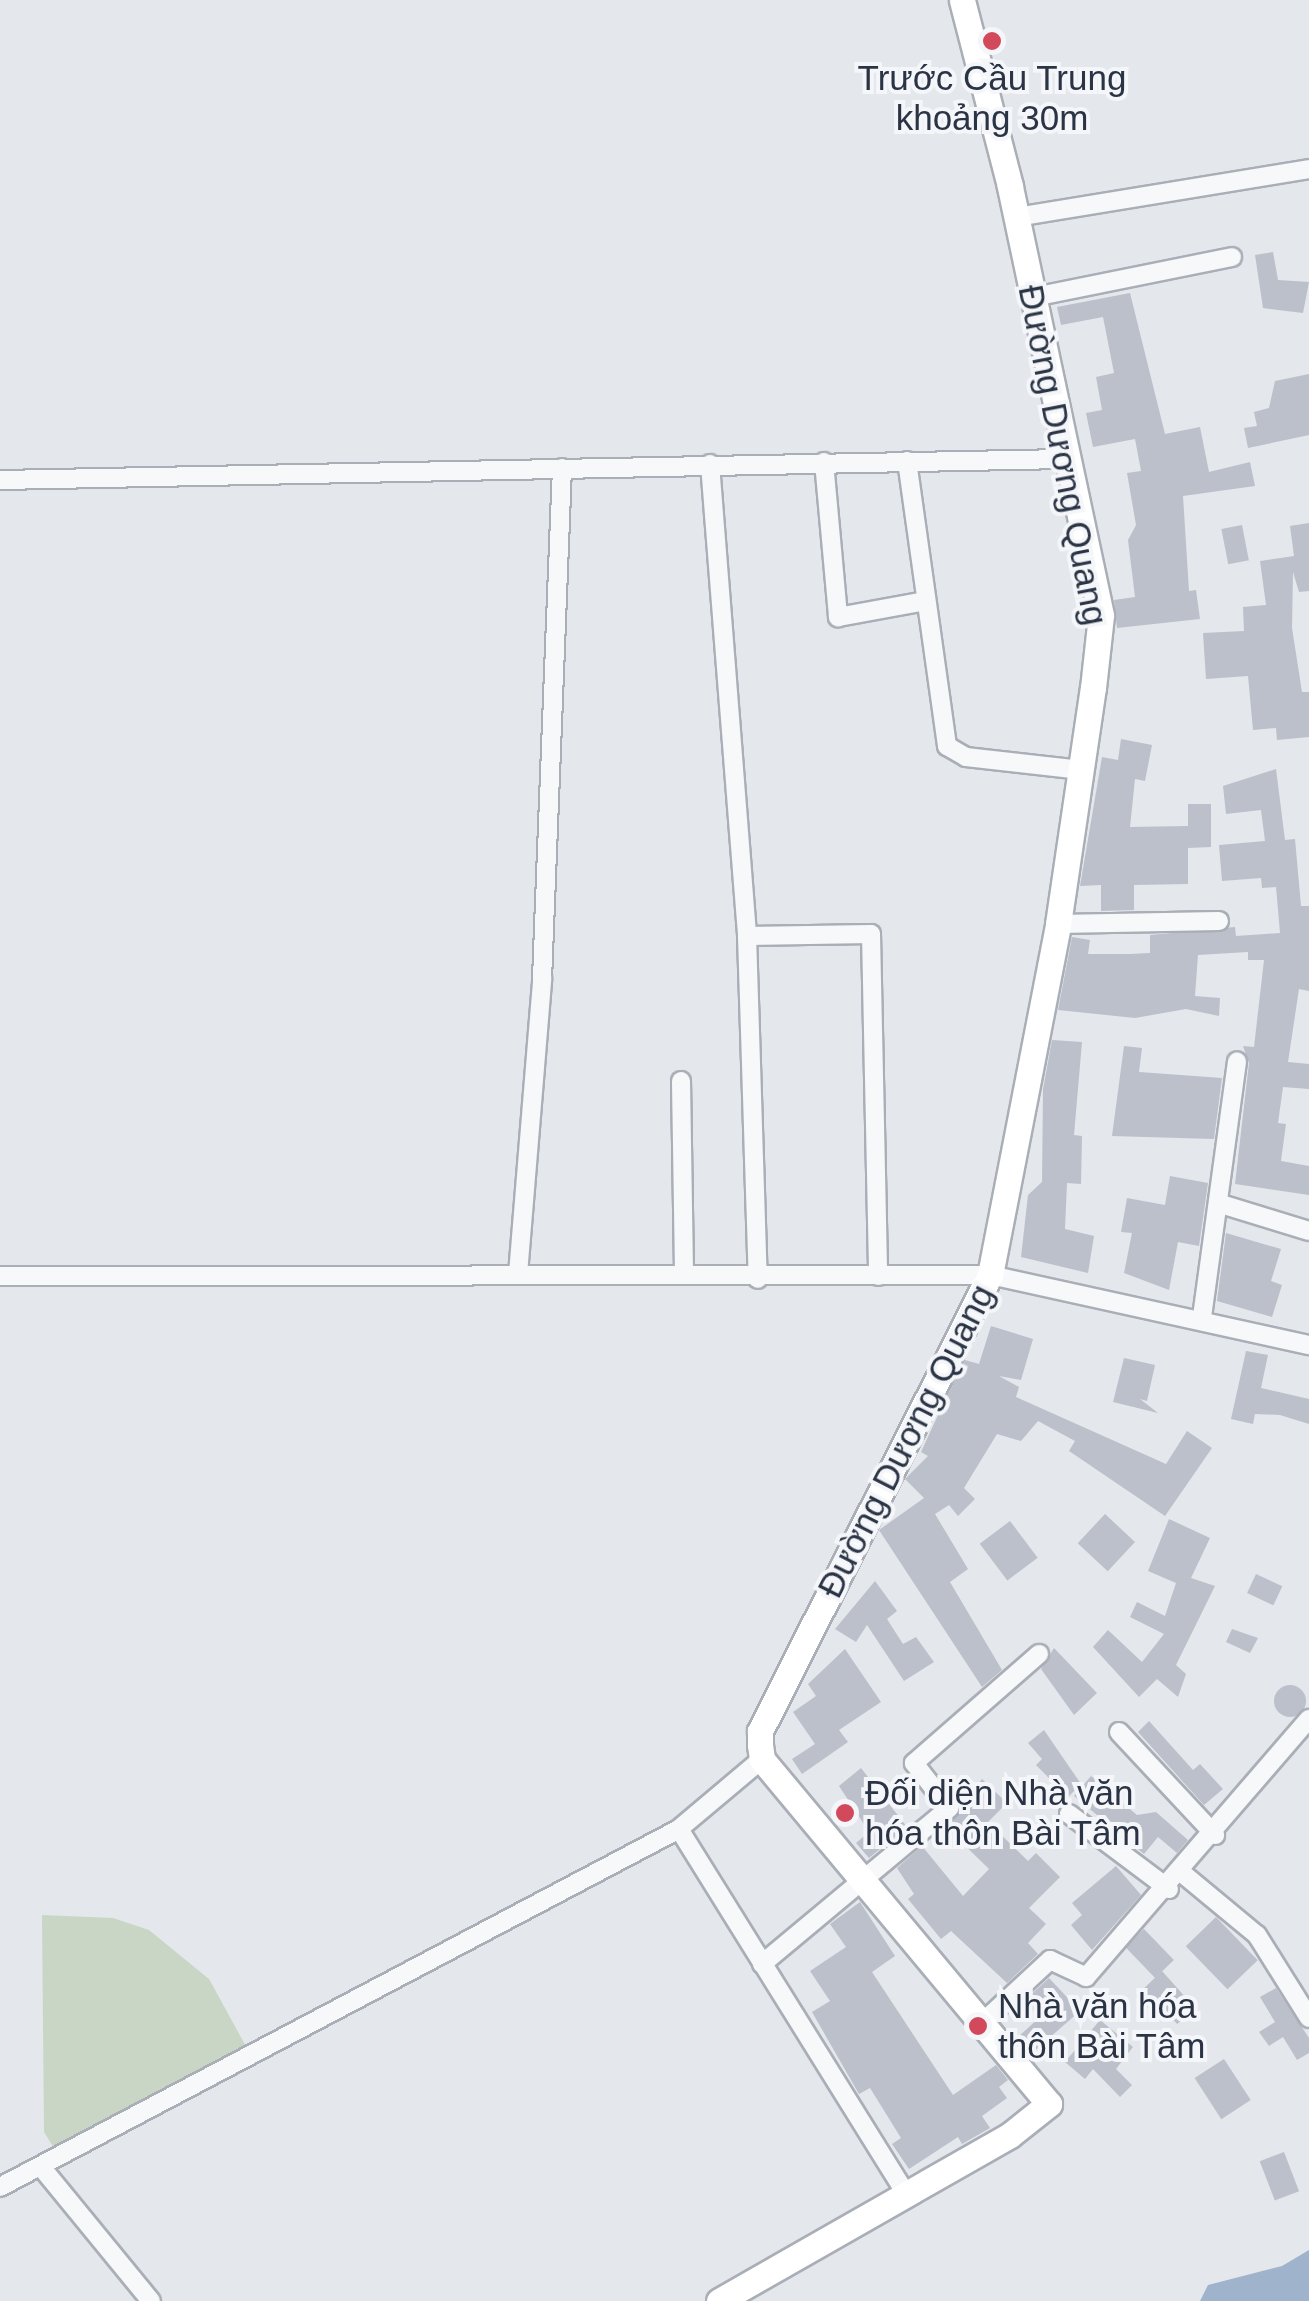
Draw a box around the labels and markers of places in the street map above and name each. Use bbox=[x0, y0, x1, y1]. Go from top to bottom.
marker: Trước Cầu Trung khoảng 30m bbox=[981, 30, 1003, 52]
place label: Trước Cầu Trung khoảng 30m bbox=[857, 57, 1127, 139]
place label: Đối diện Nhà văn hóa thôn Bài Tâm bbox=[865, 1772, 1141, 1854]
marker: Đối diện Nhà văn hóa thôn Bài Tâm bbox=[834, 1802, 856, 1824]
place label: Nhà văn hóa thôn Bài Tâm bbox=[998, 1985, 1206, 2067]
marker: Nhà văn hóa thôn Bài Tâm bbox=[967, 2015, 989, 2037]

